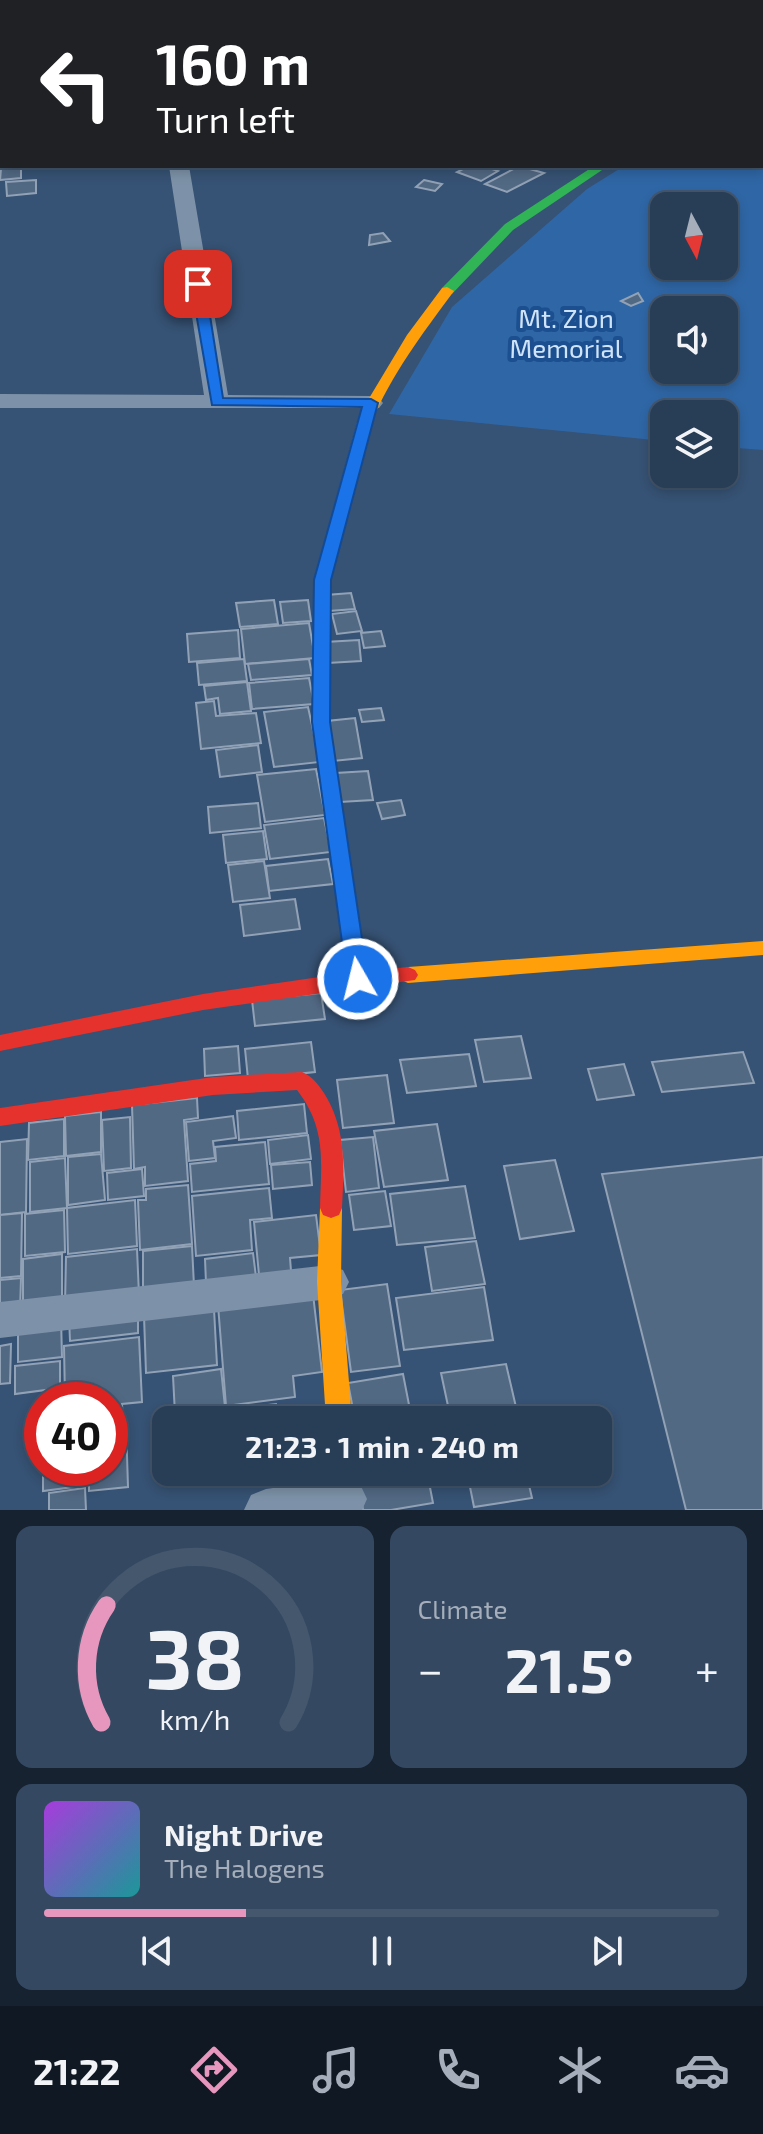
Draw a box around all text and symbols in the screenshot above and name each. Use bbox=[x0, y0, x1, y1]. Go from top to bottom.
text: 160 m bbox=[156, 29, 310, 96]
icon: left bbox=[24, 32, 128, 136]
text: Turn left bbox=[156, 97, 295, 140]
north arrow bbox=[650, 192, 738, 280]
map controls bbox=[650, 192, 738, 488]
pin bbox=[164, 250, 232, 318]
icon: arrive bbox=[176, 262, 220, 306]
button: sound bbox=[650, 296, 738, 384]
park label: Mt. Zion Memorial bbox=[509, 302, 623, 363]
button: layers bbox=[650, 400, 738, 488]
position arrow bbox=[316, 937, 400, 1021]
speed limit sign: 40 bbox=[24, 1382, 128, 1486]
text: 21:23 · 1 min · 240 m bbox=[245, 1428, 519, 1464]
text: Climate bbox=[418, 1593, 507, 1624]
text: 38 bbox=[145, 1606, 244, 1706]
text: 21.5° bbox=[504, 1633, 634, 1705]
text: − bbox=[418, 1642, 443, 1695]
text: + bbox=[695, 1642, 719, 1695]
text: km/h bbox=[159, 1701, 230, 1736]
text: Night Drive bbox=[164, 1816, 323, 1852]
text: The Halogens bbox=[164, 1852, 325, 1883]
icon: previous bbox=[135, 1929, 179, 1973]
icon: pause bbox=[360, 1929, 404, 1973]
icon: next bbox=[585, 1929, 629, 1973]
icon: directions bbox=[186, 2042, 242, 2098]
icon: music bbox=[308, 2042, 364, 2098]
icon: phone bbox=[430, 2042, 486, 2098]
icon: climate bbox=[552, 2042, 608, 2098]
icon: car bbox=[674, 2042, 730, 2098]
text: 21:22 bbox=[33, 2049, 121, 2092]

